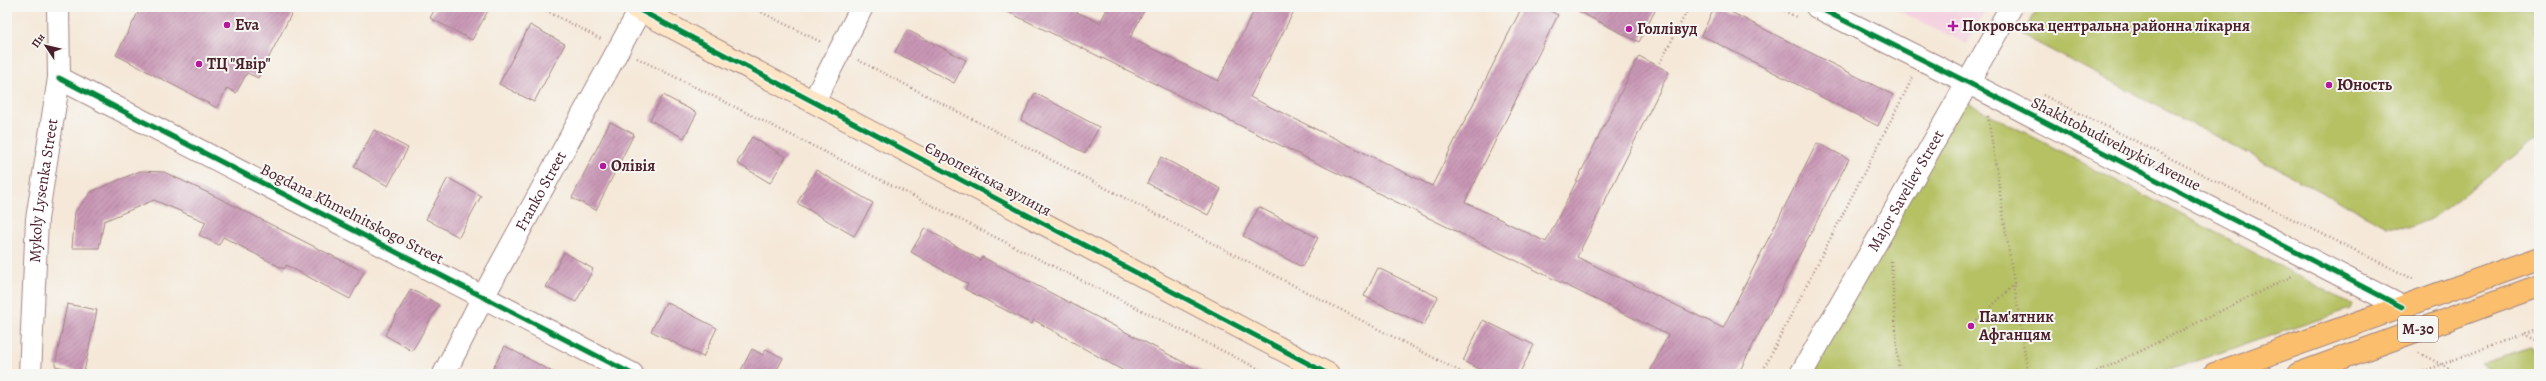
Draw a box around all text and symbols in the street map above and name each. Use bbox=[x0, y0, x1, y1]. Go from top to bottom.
place label: Eva bbox=[235, 14, 259, 36]
place label: Покровська центральна районна лікарня bbox=[1962, 15, 2250, 37]
place label: Голлівуд bbox=[1637, 18, 1698, 40]
marker: Eva bbox=[222, 20, 232, 30]
marker: Покровська центральна районна лікарня bbox=[1947, 20, 1959, 32]
marker: Голлівуд bbox=[1624, 24, 1634, 34]
north arrow bbox=[26, 26, 66, 66]
text: Пн bbox=[28, 30, 49, 51]
place label: ТЦ "Явір" bbox=[207, 53, 271, 75]
marker: ТЦ "Явір" bbox=[194, 59, 204, 69]
place label: Юность bbox=[2337, 74, 2393, 96]
marker: Юность bbox=[2324, 80, 2334, 90]
street label: Shakhtobudivelnykiv Avenue bbox=[2027, 92, 2205, 196]
street label: Mykoly Lysenka Street bbox=[24, 117, 64, 263]
street label: Major Saveliev Street bbox=[1862, 126, 1949, 256]
street label: Європейська вулиця bbox=[921, 136, 1056, 222]
street label: Franko Street bbox=[510, 147, 572, 235]
place label: Олівія bbox=[611, 155, 655, 177]
street label: Bogdana Khmelnitskogo Street bbox=[257, 158, 447, 270]
marker: Олівія bbox=[598, 161, 608, 171]
place label: Пам'ятник Афганцям bbox=[1978, 306, 2054, 346]
road number: М-30 bbox=[2398, 316, 2438, 342]
marker: Пам'ятник Афганцям bbox=[1966, 321, 1976, 331]

